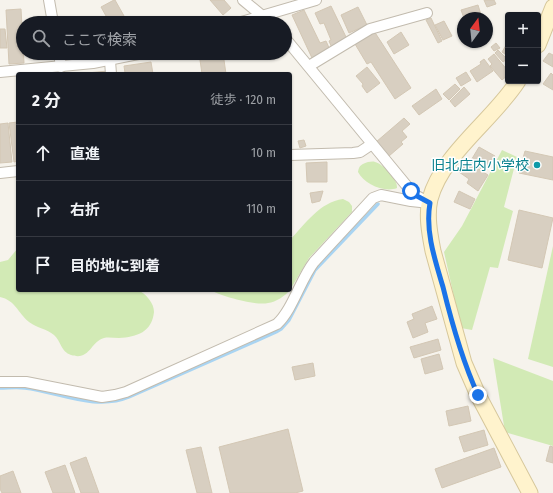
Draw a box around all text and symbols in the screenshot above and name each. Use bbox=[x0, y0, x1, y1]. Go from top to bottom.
north arrow bbox=[457, 12, 493, 48]
map controls bbox=[505, 12, 541, 84]
button: + bbox=[505, 12, 541, 48]
search box bbox=[16, 16, 292, 60]
icon: search bbox=[30, 27, 52, 49]
text: ここで検索 bbox=[62, 31, 137, 49]
button: − bbox=[505, 48, 541, 84]
text: 2 分 bbox=[32, 90, 60, 111]
text: 徒歩 · 120 m bbox=[211, 92, 276, 107]
icon: ahead bbox=[32, 142, 54, 164]
text: 直進 bbox=[70, 145, 100, 163]
text: 10 m bbox=[251, 145, 276, 160]
place label: 旧北庄内小学校 bbox=[431, 157, 529, 174]
marker: 旧北庄内小学校 bbox=[532, 160, 542, 170]
route start bbox=[402, 182, 420, 200]
icon: right bbox=[32, 198, 54, 220]
text: 右折 bbox=[70, 201, 100, 219]
text: 110 m bbox=[246, 201, 276, 216]
icon: arrive bbox=[32, 254, 54, 276]
text: 目的地に到着 bbox=[70, 257, 160, 275]
route end bbox=[469, 386, 487, 404]

